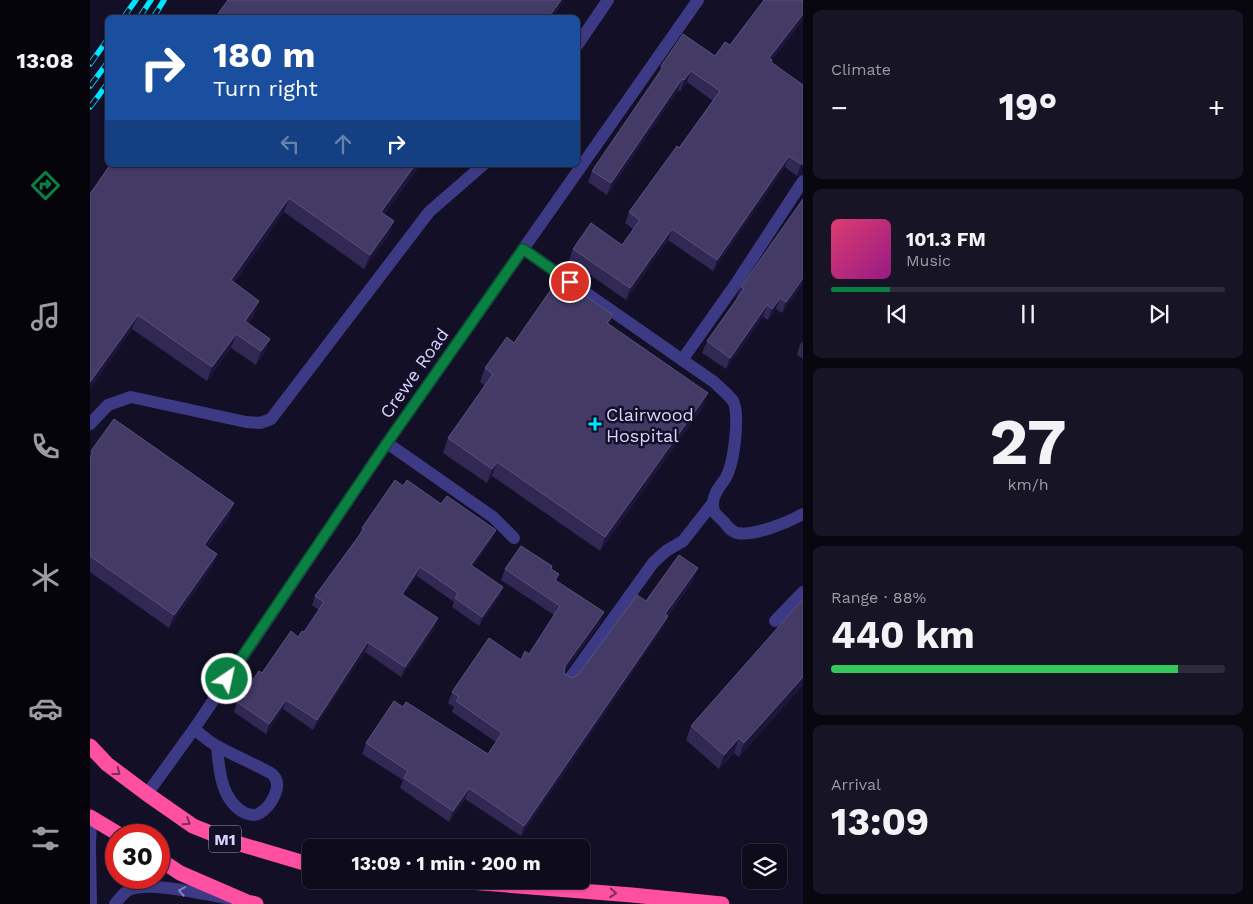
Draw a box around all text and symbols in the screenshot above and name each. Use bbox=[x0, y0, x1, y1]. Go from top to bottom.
text: 180 m bbox=[213, 34, 316, 76]
icon: right bbox=[130, 35, 195, 100]
text: 13:08 bbox=[16, 48, 74, 73]
text: Climate bbox=[831, 60, 891, 79]
text: Turn right bbox=[213, 76, 318, 101]
text: 19° bbox=[999, 85, 1057, 129]
text: − bbox=[831, 91, 848, 124]
text: + bbox=[1208, 91, 1225, 124]
icon: left bbox=[276, 130, 304, 158]
icon: ahead bbox=[329, 130, 357, 158]
icon: right bbox=[382, 130, 410, 158]
icon: directions bbox=[28, 168, 63, 203]
text: 101.3 FM bbox=[906, 228, 986, 251]
text: Music bbox=[906, 251, 951, 270]
pin bbox=[549, 261, 591, 303]
icon: arrive bbox=[556, 268, 584, 296]
icon: music bbox=[28, 299, 63, 334]
icon: previous bbox=[883, 300, 911, 328]
icon: pause bbox=[1014, 300, 1042, 328]
icon: next bbox=[1145, 300, 1173, 328]
street label: Crewe Road bbox=[375, 324, 453, 422]
place label: Clairwood Hospital bbox=[606, 404, 694, 446]
text: 27 bbox=[989, 404, 1067, 480]
marker: Clairwood Hospital bbox=[588, 417, 602, 431]
icon: phone bbox=[28, 429, 63, 464]
text: km/h bbox=[1007, 475, 1049, 494]
icon: climate bbox=[28, 560, 63, 595]
text: Range · 88% bbox=[831, 588, 926, 607]
text: 440 km bbox=[831, 613, 975, 657]
position arrow bbox=[200, 652, 252, 704]
icon: car bbox=[28, 691, 63, 726]
one-way arrow bbox=[111, 766, 120, 774]
text: Arrival bbox=[831, 775, 881, 794]
text: 13:09 bbox=[831, 800, 929, 844]
one-way arrow bbox=[181, 816, 191, 825]
icon: filters bbox=[28, 821, 63, 856]
speed limit sign: 30 bbox=[105, 824, 170, 889]
road number: M1 bbox=[209, 826, 241, 852]
map controls bbox=[742, 844, 787, 889]
button: layers bbox=[742, 844, 787, 889]
text: 13:09 · 1 min · 200 m bbox=[351, 852, 541, 875]
one-way arrow bbox=[178, 886, 186, 897]
one-way arrow bbox=[610, 888, 618, 899]

